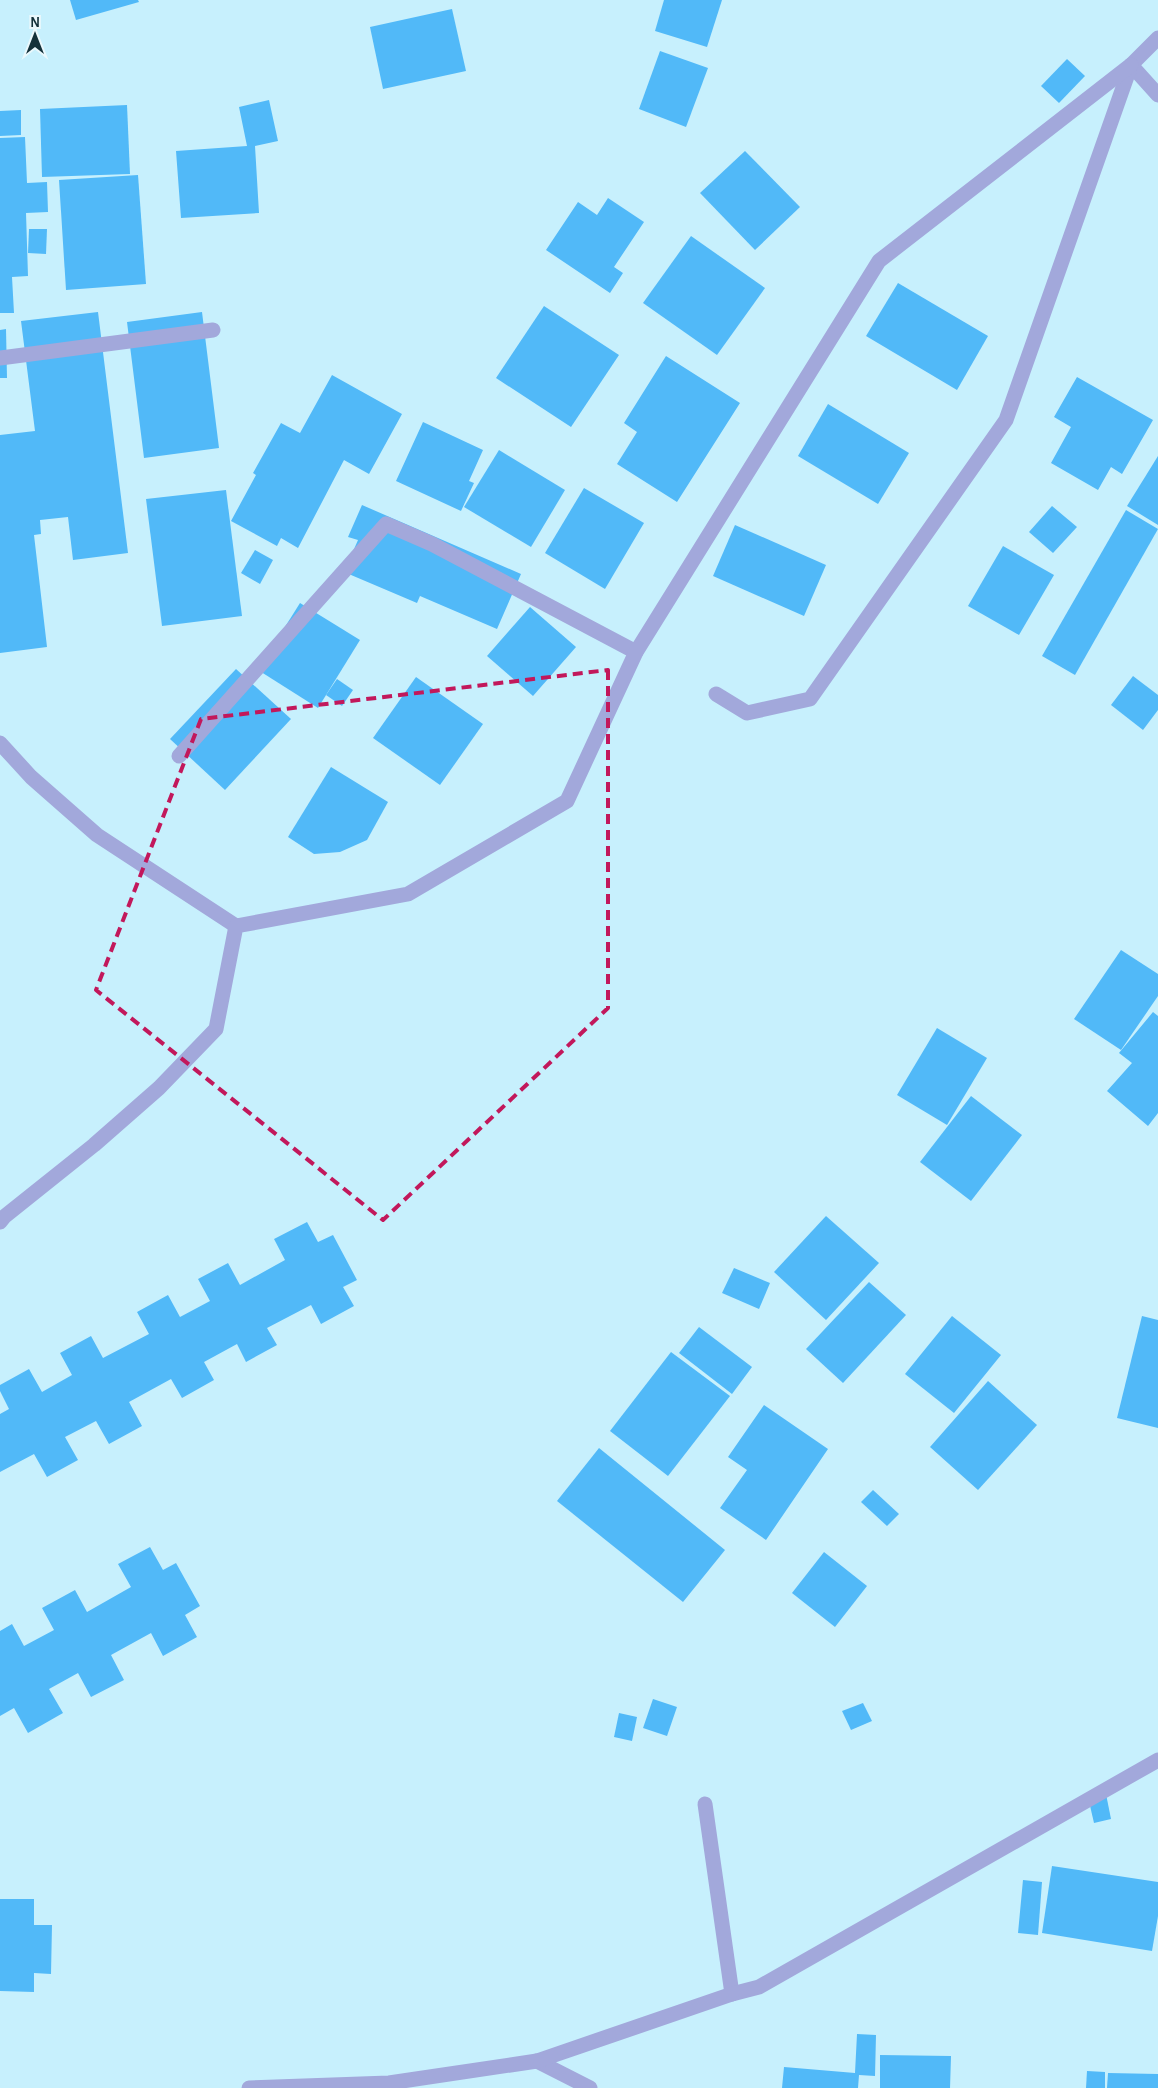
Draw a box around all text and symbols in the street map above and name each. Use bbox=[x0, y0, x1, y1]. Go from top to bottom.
north arrow bbox=[10, 10, 60, 60]
text: N bbox=[30, 16, 40, 30]

